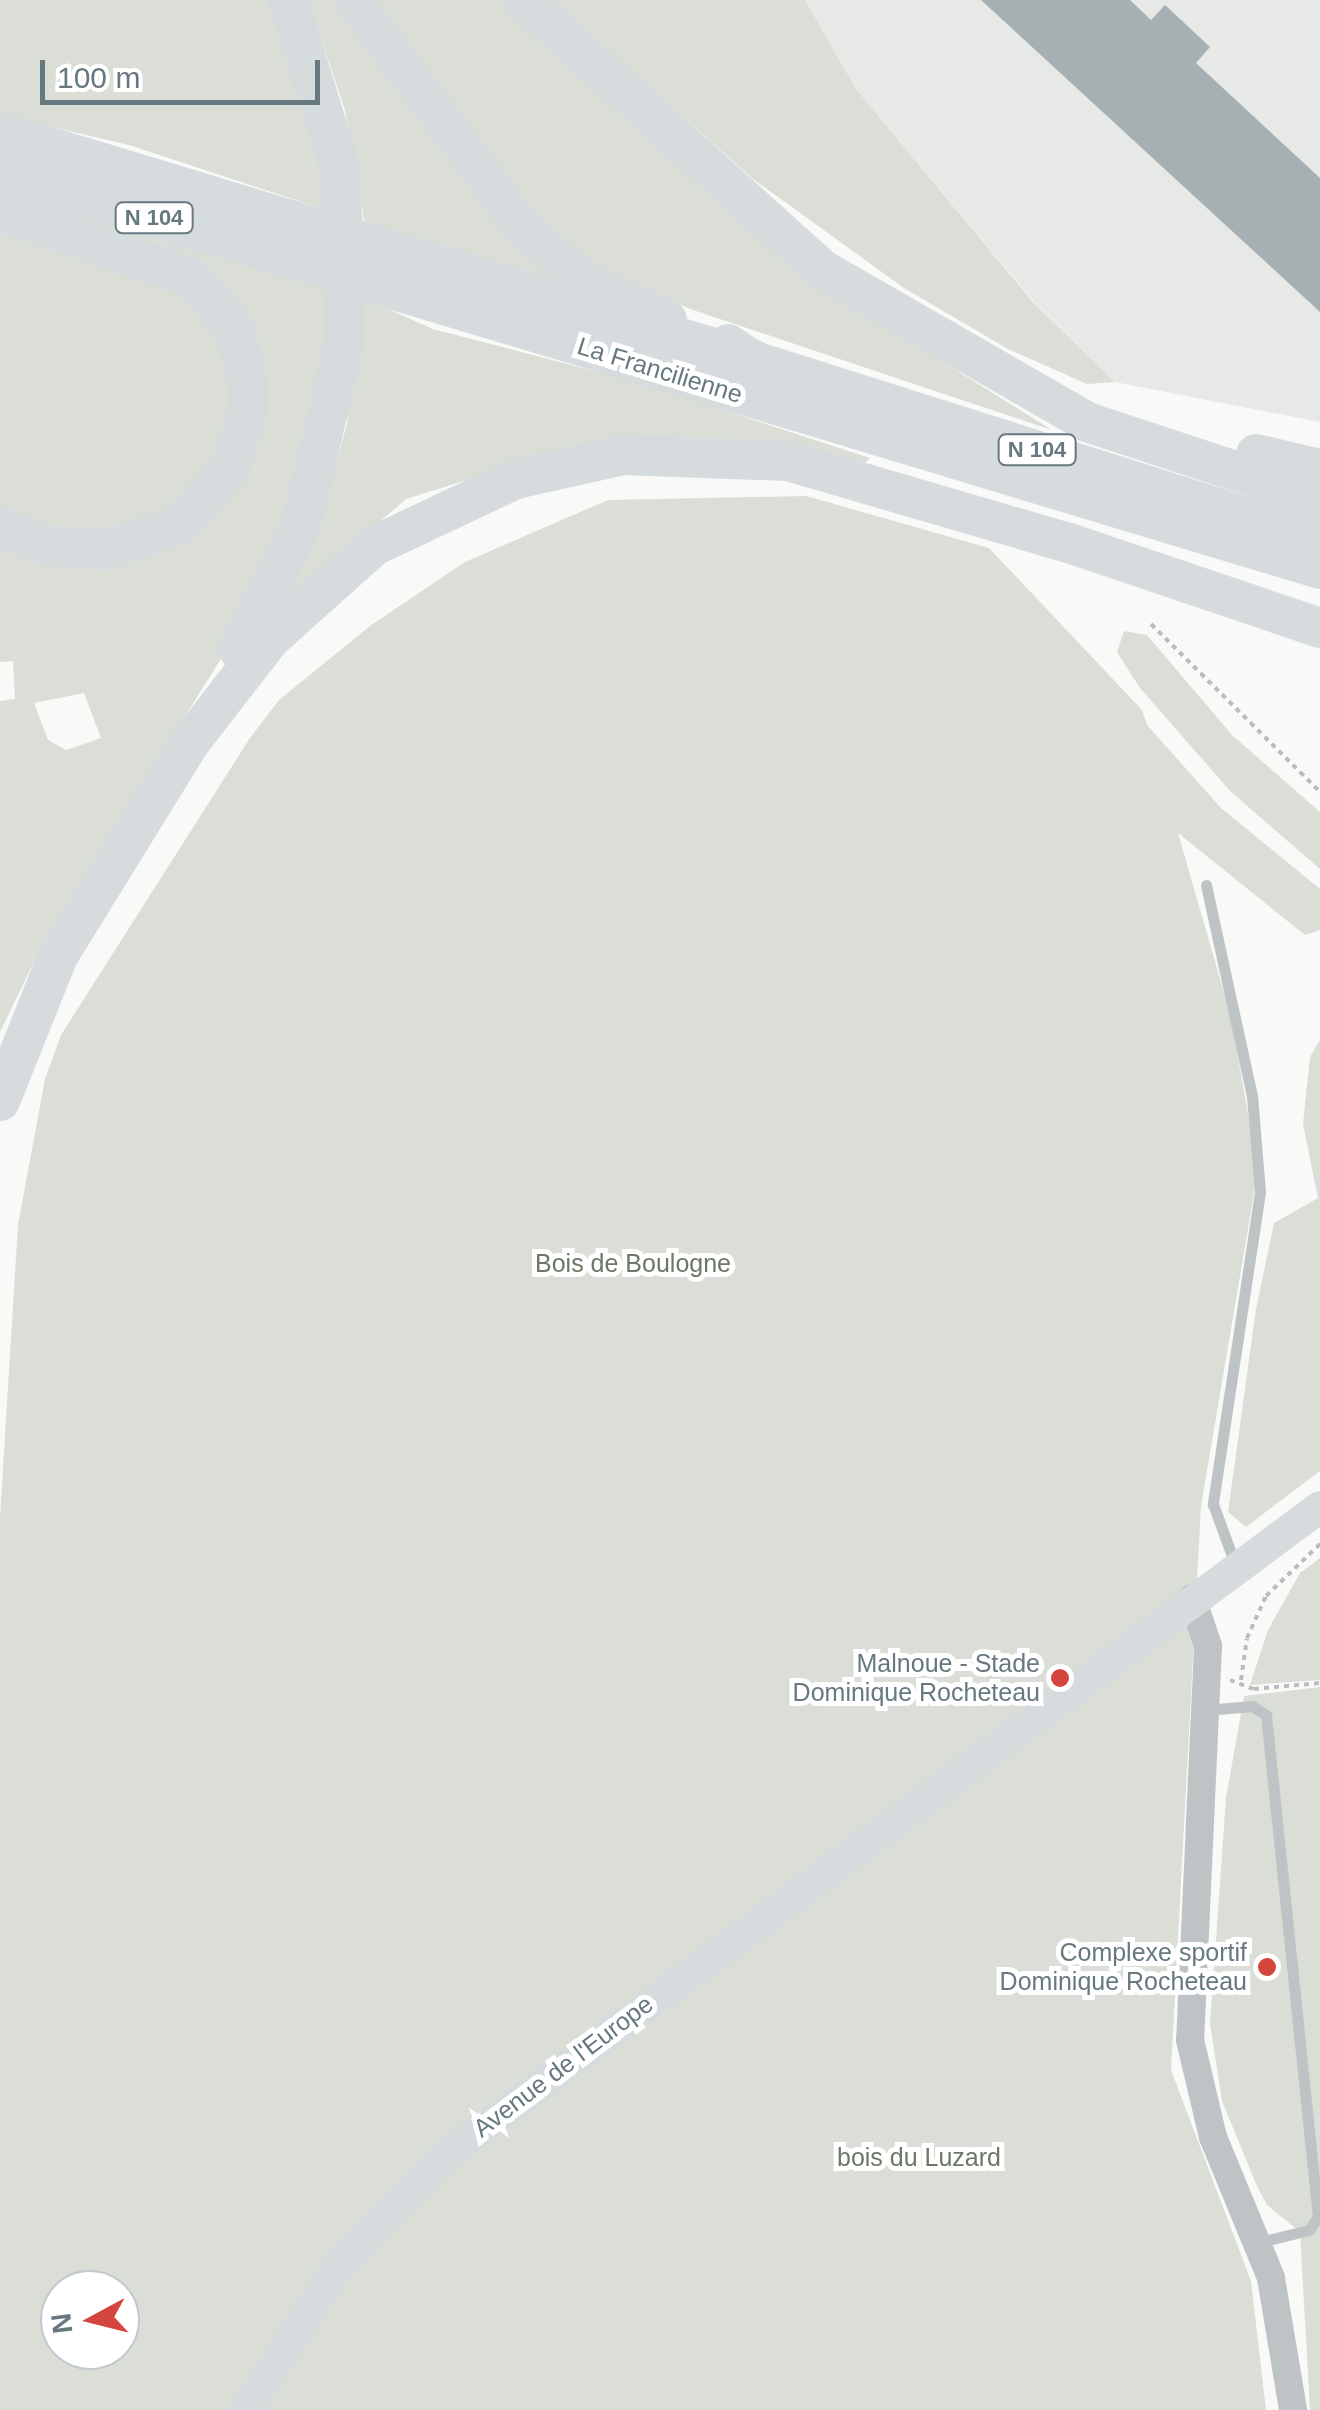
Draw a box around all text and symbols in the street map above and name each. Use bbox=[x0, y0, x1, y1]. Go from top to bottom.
scale bar bbox=[45, 40, 325, 102]
text: 100 m bbox=[57, 61, 140, 94]
road number: N 104 bbox=[114, 201, 194, 235]
street label: La Francilienne bbox=[574, 331, 746, 409]
road number: N 104 bbox=[997, 433, 1077, 467]
park label: Bois de Boulogne bbox=[535, 1248, 731, 1278]
place label: Malnoue - Stade Dominique Rocheteau bbox=[793, 1649, 1040, 1708]
marker: Malnoue - Stade Dominique Rocheteau bbox=[1049, 1667, 1071, 1689]
place label: Complexe sportif Dominique Rocheteau bbox=[1000, 1938, 1247, 1997]
marker: Complexe sportif Dominique Rocheteau bbox=[1256, 1956, 1278, 1978]
street label: Avenue de l'Europe bbox=[467, 1989, 659, 2143]
park label: bois du Luzard bbox=[837, 2142, 1001, 2172]
north arrow bbox=[40, 2270, 140, 2370]
text: N bbox=[45, 2312, 78, 2335]

